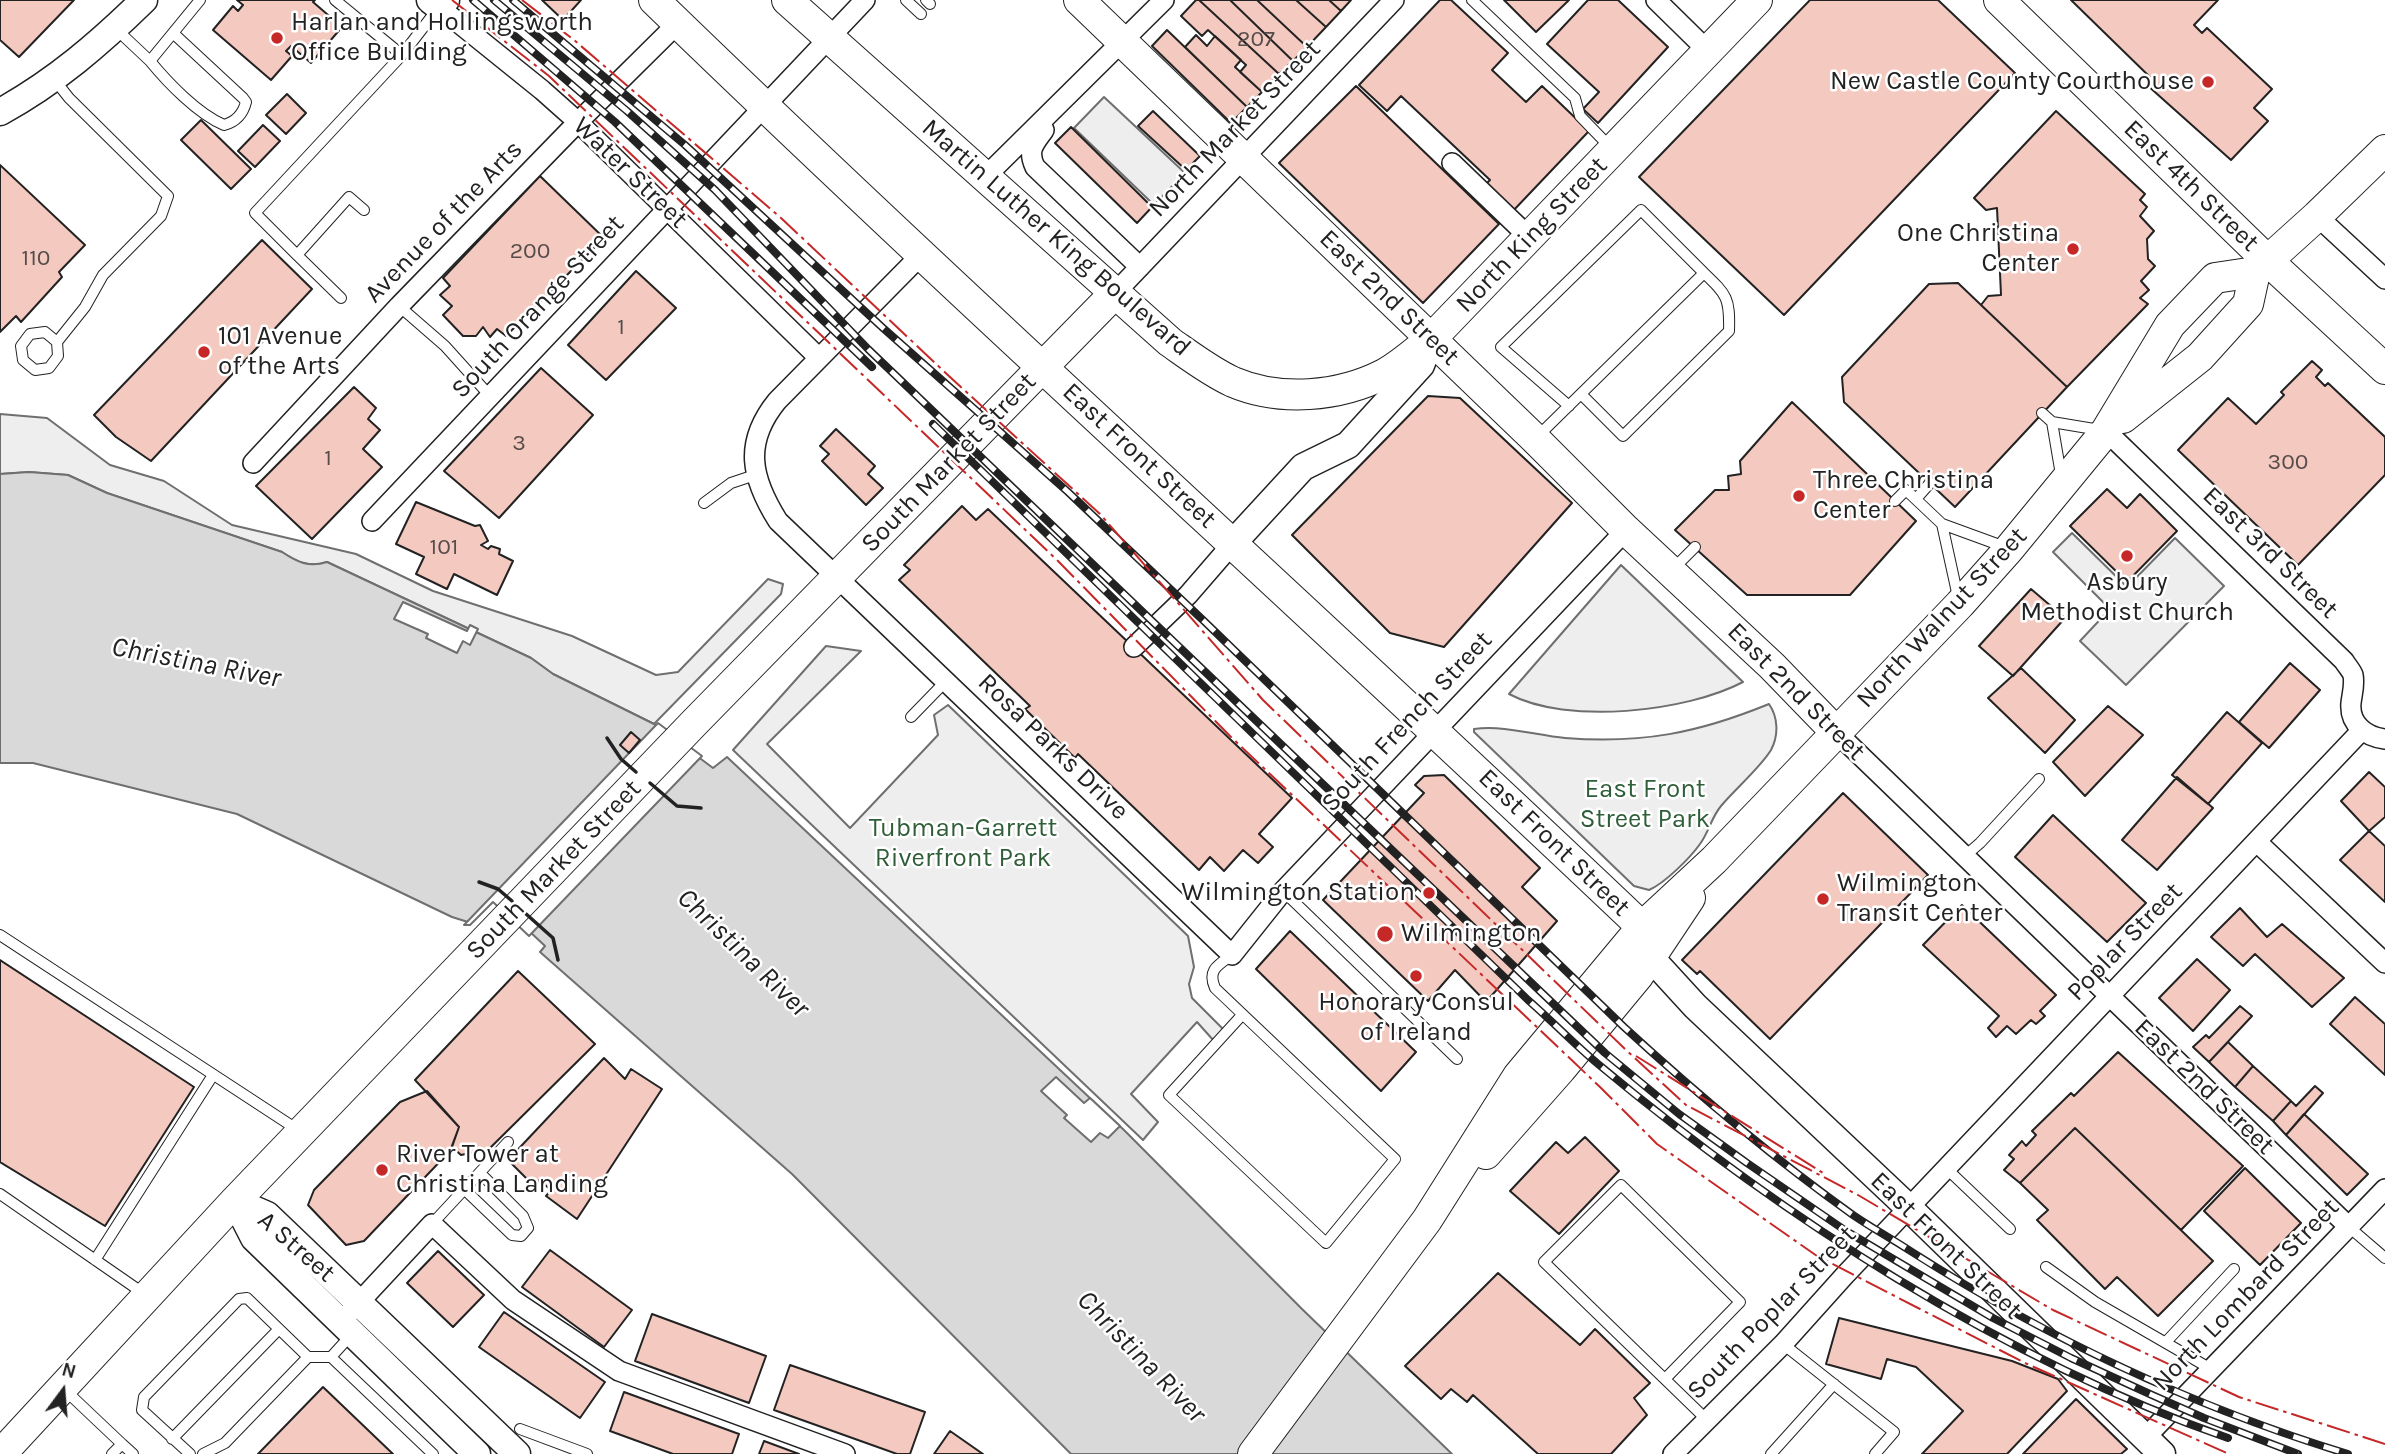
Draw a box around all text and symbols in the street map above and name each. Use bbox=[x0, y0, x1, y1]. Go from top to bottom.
place label: Harlan and Hollingsworth Office Building bbox=[291, 7, 593, 68]
house number: 207 bbox=[1237, 25, 1275, 53]
marker: Harlan and Hollingsworth Office Building bbox=[269, 30, 285, 46]
street label: North Market Street bbox=[1142, 34, 1328, 224]
place label: New Castle County Courthouse bbox=[1830, 66, 2194, 98]
marker: New Castle County Courthouse bbox=[2200, 74, 2216, 90]
street label: Water Street bbox=[566, 111, 694, 235]
street label: Martin Luther King Boulevard bbox=[915, 113, 1197, 363]
street label: East 4th Street bbox=[2117, 114, 2265, 258]
street label: Avenue of the Arts bbox=[359, 134, 529, 310]
street label: North King Street bbox=[1450, 151, 1614, 319]
street label: South Orange Street bbox=[445, 209, 631, 405]
place label: One Christina Center bbox=[1897, 218, 2059, 280]
street label: East 2nd Street bbox=[1313, 223, 1465, 373]
house number: 200 bbox=[510, 237, 550, 265]
marker: One Christina Center bbox=[2065, 241, 2081, 257]
house number: 110 bbox=[22, 244, 50, 272]
house number: 1 bbox=[617, 313, 625, 341]
place label: 101 Avenue of the Arts bbox=[218, 321, 342, 382]
marker: 101 Avenue of the Arts bbox=[196, 344, 212, 360]
street label: South Market Street bbox=[855, 366, 1043, 560]
street label: East Front Street bbox=[1056, 377, 1222, 535]
house number: 3 bbox=[512, 429, 526, 457]
house number: 1 bbox=[324, 444, 332, 472]
house number: 300 bbox=[2268, 448, 2308, 476]
place label: Three Christina Center bbox=[1813, 465, 1994, 526]
street label: East 3rd Street bbox=[2196, 481, 2344, 625]
marker: Three Christina Center bbox=[1791, 488, 1807, 504]
street label: North Walnut Street bbox=[1850, 521, 2034, 715]
house number: 101 bbox=[430, 533, 458, 561]
marker: Asbury Methodist Church bbox=[2119, 548, 2135, 564]
place label: Asbury Methodist Church bbox=[2020, 567, 2234, 628]
street label: East 2nd Street bbox=[1721, 617, 1871, 767]
street label: South French Street bbox=[1315, 625, 1499, 819]
water label: Christina River bbox=[109, 630, 283, 696]
street label: Rosa Parks Drive bbox=[971, 667, 1135, 827]
street label: East Front Street bbox=[1472, 763, 1636, 923]
street label: South Market Street bbox=[460, 773, 648, 967]
park label: East Front Street Park bbox=[1580, 774, 1710, 836]
park label: Tubman-Garrett Riverfront Park bbox=[869, 813, 1057, 874]
place label: Wilmington Transit Center bbox=[1837, 868, 2002, 930]
street label: Poplar Street bbox=[2061, 876, 2189, 1008]
place label: Wilmington Station bbox=[1181, 877, 1415, 909]
water label: Christina River bbox=[670, 881, 816, 1025]
marker: Wilmington Station bbox=[1421, 885, 1437, 901]
marker: Wilmington Transit Center bbox=[1815, 891, 1831, 907]
place label: Wilmington bbox=[1401, 918, 1541, 950]
marker: Wilmington bbox=[1375, 924, 1395, 944]
marker: Honorary Consul of Ireland bbox=[1408, 968, 1424, 984]
place label: Honorary Consul of Ireland bbox=[1318, 987, 1514, 1048]
street label: East 2nd Street bbox=[2128, 1012, 2280, 1162]
place label: River Tower at Christina Landing bbox=[396, 1139, 608, 1200]
marker: River Tower at Christina Landing bbox=[374, 1162, 390, 1178]
street label: East Front Street bbox=[1864, 1166, 2028, 1326]
street label: North Lombard Street bbox=[2146, 1192, 2346, 1398]
street label: A Street bbox=[251, 1205, 341, 1289]
street label: South Poplar Street bbox=[1681, 1220, 1863, 1406]
water label: Christina River bbox=[1069, 1284, 1213, 1430]
north arrow bbox=[28, 1356, 98, 1426]
text: N bbox=[59, 1358, 78, 1383]

